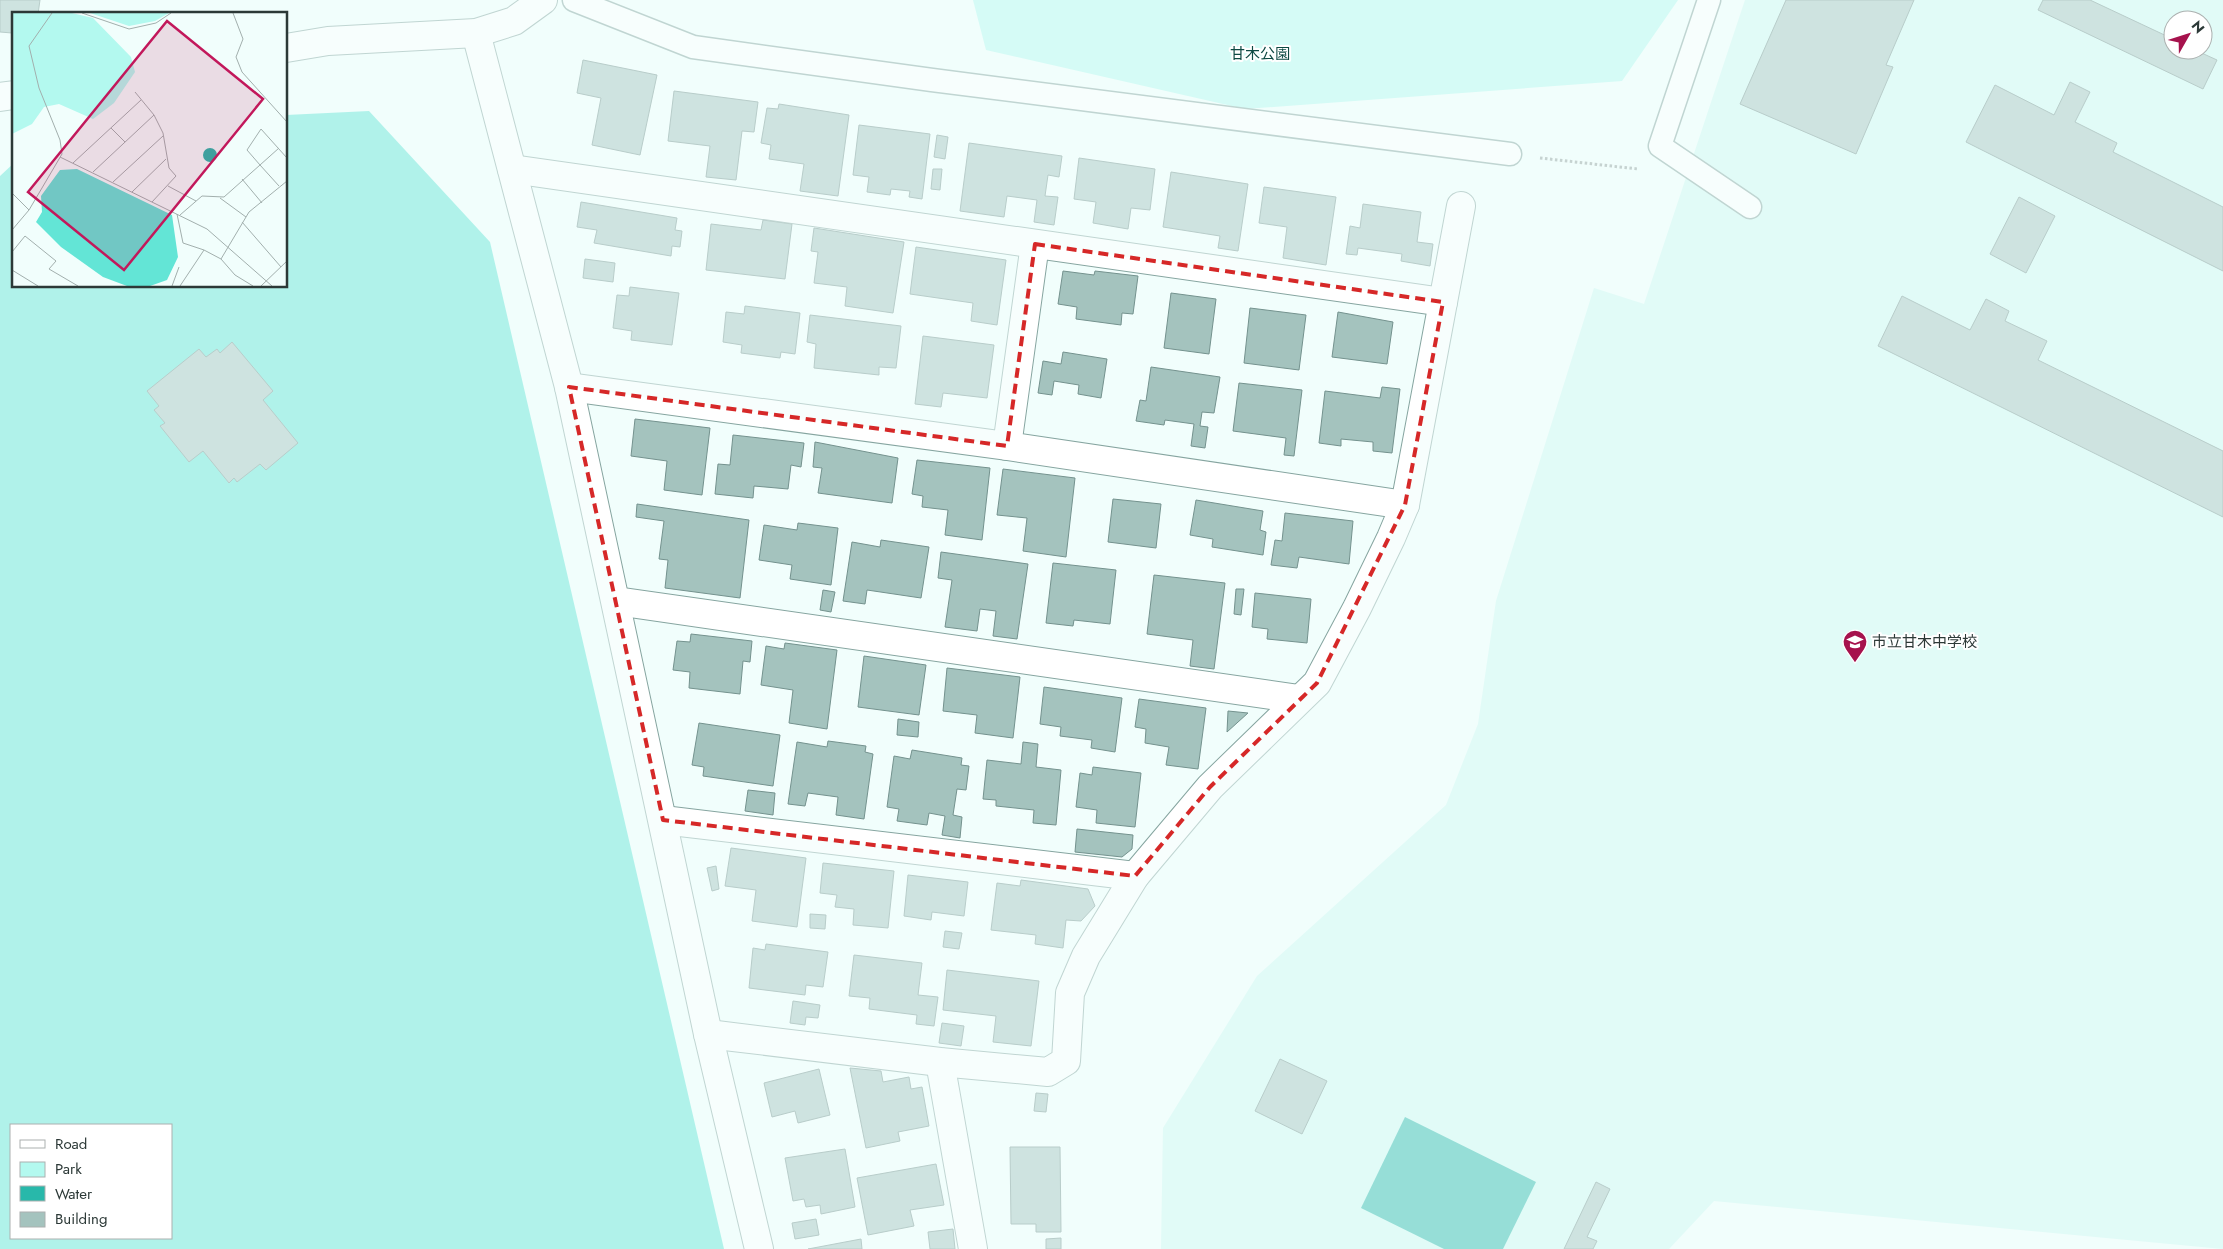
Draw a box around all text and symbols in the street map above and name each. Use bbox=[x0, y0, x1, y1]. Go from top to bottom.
north arrow bbox=[2163, 10, 2213, 60]
inset map bbox=[12, 12, 288, 288]
text: N bbox=[2187, 16, 2209, 37]
park label: 甘木公園 bbox=[1230, 43, 1290, 65]
school or university icon: 市立甘木中学校 bbox=[1842, 629, 1868, 663]
place label: 市立甘木中学校 bbox=[1872, 631, 1977, 653]
legend bbox=[10, 1124, 172, 1239]
text: Road bbox=[55, 1133, 87, 1155]
text: Park bbox=[55, 1158, 82, 1180]
text: Water bbox=[55, 1183, 93, 1205]
text: Building bbox=[55, 1208, 107, 1230]

